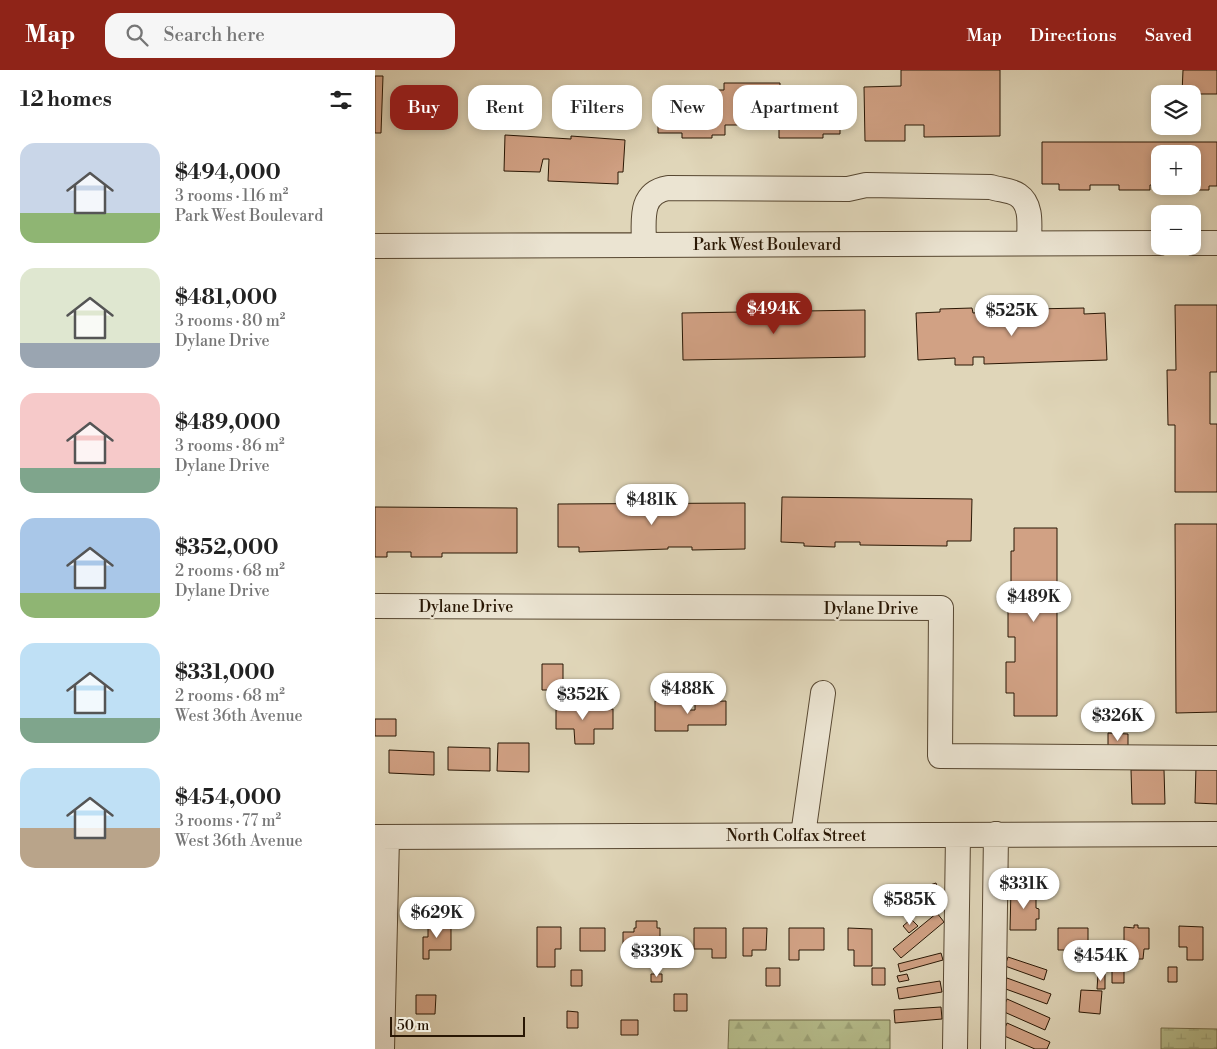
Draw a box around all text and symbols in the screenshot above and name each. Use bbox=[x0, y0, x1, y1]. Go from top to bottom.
search box bbox=[105, 13, 455, 58]
text: Map bbox=[25, 20, 75, 50]
icon: search bbox=[123, 21, 151, 49]
text: Search here bbox=[163, 23, 265, 47]
text: Map bbox=[966, 24, 1002, 47]
text: Directions bbox=[1030, 24, 1117, 47]
text: Saved bbox=[1145, 24, 1192, 47]
chip: Buy bbox=[390, 85, 458, 130]
chip: Rent bbox=[468, 85, 542, 130]
chip: Filters bbox=[552, 85, 642, 130]
chip: New bbox=[652, 85, 723, 130]
chip: Apartment bbox=[733, 85, 857, 130]
map controls bbox=[1151, 85, 1201, 255]
button: layers bbox=[1151, 85, 1201, 135]
icon: filters bbox=[327, 86, 355, 114]
text: 12 homes bbox=[20, 87, 112, 113]
button: + bbox=[1151, 145, 1201, 195]
text: $494,000 bbox=[175, 160, 281, 186]
icon: home bbox=[60, 163, 120, 223]
text: 3 rooms · 116 m² bbox=[175, 186, 288, 206]
button: − bbox=[1151, 205, 1201, 255]
text: Park West Boulevard bbox=[175, 206, 323, 226]
street label: Park West Boulevard bbox=[693, 235, 841, 255]
text: $481,000 bbox=[175, 285, 277, 311]
icon: home bbox=[60, 288, 120, 348]
pin: $494K bbox=[739, 292, 809, 335]
pin: $525K bbox=[977, 294, 1047, 337]
text: $494K bbox=[747, 299, 801, 319]
text: $525K bbox=[986, 301, 1038, 321]
text: 3 rooms · 80 m² bbox=[175, 311, 285, 331]
text: Dylane Drive bbox=[175, 331, 270, 351]
text: $489,000 bbox=[175, 410, 280, 436]
icon: home bbox=[60, 413, 120, 473]
text: 3 rooms · 86 m² bbox=[175, 436, 285, 456]
text: Dylane Drive bbox=[175, 456, 270, 476]
pin: $481K bbox=[617, 484, 687, 526]
text: $481K bbox=[627, 490, 677, 510]
text: $352,000 bbox=[175, 535, 279, 561]
icon: home bbox=[60, 538, 120, 598]
text: 2 rooms · 68 m² bbox=[175, 561, 285, 581]
pin: $489K bbox=[999, 580, 1069, 623]
text: Dylane Drive bbox=[175, 581, 270, 601]
text: $489K bbox=[1007, 587, 1061, 607]
street label: Dylane Drive bbox=[419, 597, 513, 617]
street label: Dylane Drive bbox=[824, 599, 918, 619]
text: $331,000 bbox=[175, 660, 275, 686]
icon: home bbox=[60, 663, 120, 723]
pin: $488K bbox=[653, 672, 723, 715]
pin: $352K bbox=[548, 678, 618, 721]
text: $488K bbox=[661, 679, 715, 699]
text: $352K bbox=[557, 685, 609, 705]
text: 2 rooms · 68 m² bbox=[175, 686, 285, 706]
pin: $326K bbox=[1083, 700, 1153, 742]
text: West 36th Avenue bbox=[175, 706, 303, 726]
text: $326K bbox=[1092, 706, 1144, 726]
text: $454,000 bbox=[175, 785, 281, 811]
icon: home bbox=[60, 788, 120, 848]
text: 3 rooms · 77 m² bbox=[175, 811, 281, 831]
street label: North Colfax Street bbox=[726, 826, 866, 846]
text: West 36th Avenue bbox=[175, 831, 303, 851]
pin: $331K bbox=[989, 868, 1059, 910]
text: $331K bbox=[999, 874, 1049, 894]
pin: $585K bbox=[875, 884, 945, 926]
text: $585K bbox=[884, 890, 936, 910]
pin: $629K bbox=[402, 896, 472, 939]
text: $629K bbox=[411, 903, 463, 923]
pin: $339K bbox=[622, 936, 692, 978]
pin: $454K bbox=[1066, 940, 1136, 982]
text: $339K bbox=[631, 942, 683, 962]
text: $454K bbox=[1074, 946, 1128, 966]
scale bar bbox=[390, 1014, 525, 1037]
text: 50 m bbox=[397, 1017, 429, 1035]

